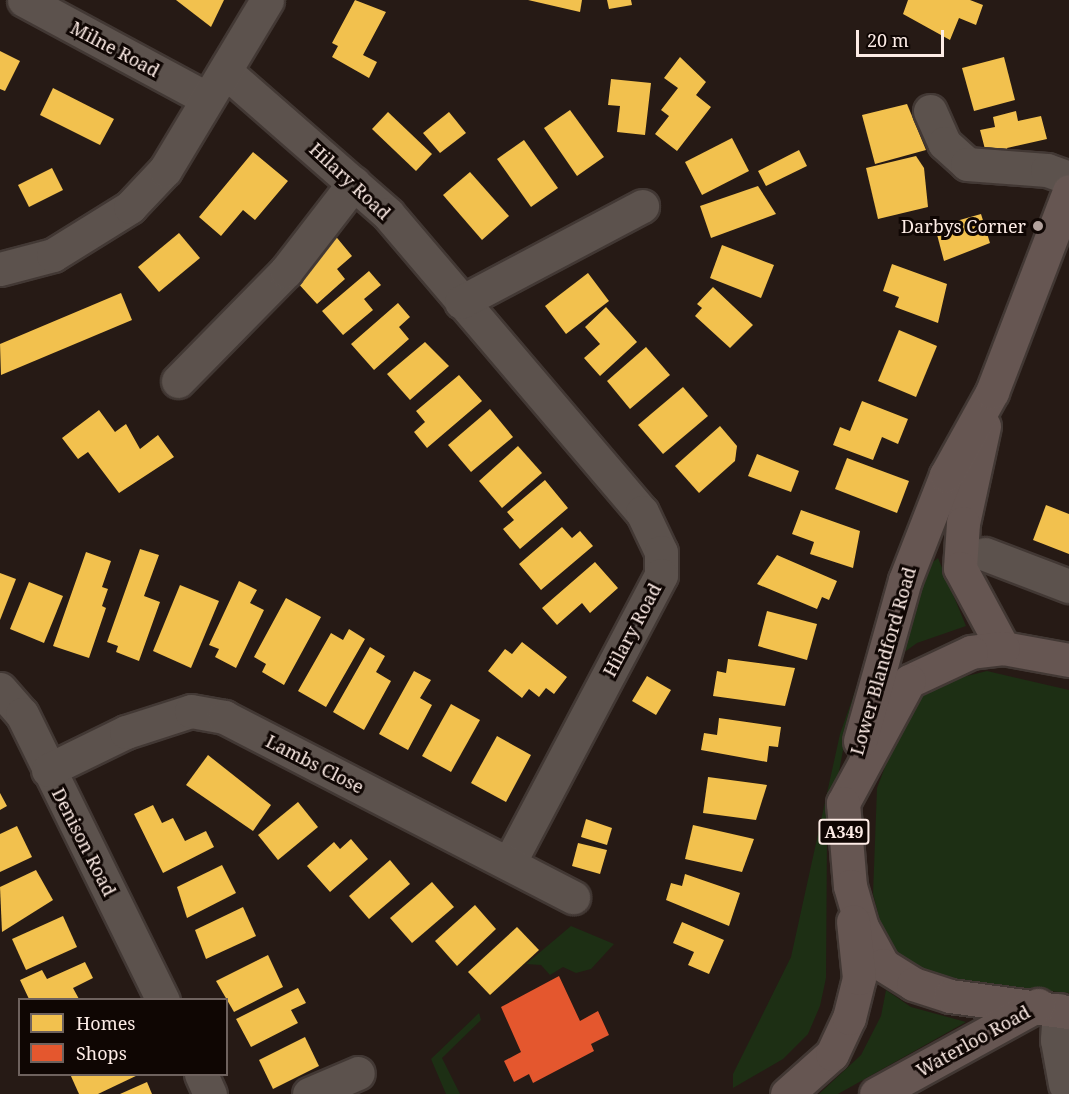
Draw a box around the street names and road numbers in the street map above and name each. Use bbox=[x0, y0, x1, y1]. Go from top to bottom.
street label: Milne Road bbox=[67, 17, 163, 81]
street label: Hilary Road bbox=[305, 138, 395, 224]
street label: Lower Blandford Road bbox=[846, 564, 920, 758]
street label: Hilary Road bbox=[598, 580, 666, 680]
street label: Lambs Close bbox=[262, 730, 368, 798]
street label: Denison Road bbox=[48, 784, 120, 900]
road number: A349 bbox=[817, 819, 871, 845]
street label: Waterloo Road bbox=[912, 1001, 1034, 1081]

